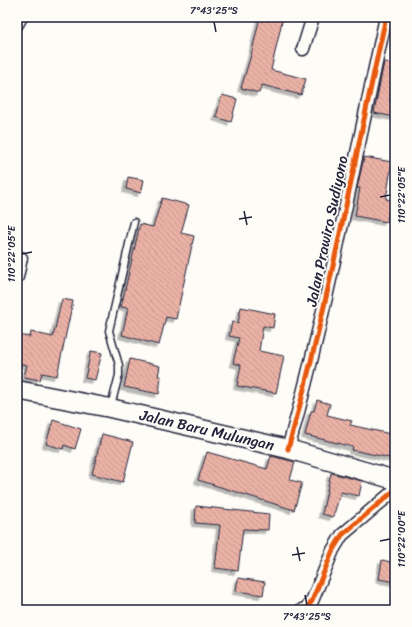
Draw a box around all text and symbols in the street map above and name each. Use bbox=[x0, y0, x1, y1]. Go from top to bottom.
text: 7°43'25"S bbox=[190, 2, 239, 20]
street label: Jalan Prawiro Sudiyono bbox=[298, 153, 356, 310]
text: 110°22'05"E bbox=[393, 165, 411, 223]
text: 110°22'05"E bbox=[3, 224, 21, 282]
street label: Jalan Baru Mulungan bbox=[136, 402, 277, 458]
text: 110°22'00"E bbox=[393, 509, 411, 567]
text: 7°43'25"S bbox=[283, 608, 332, 626]

